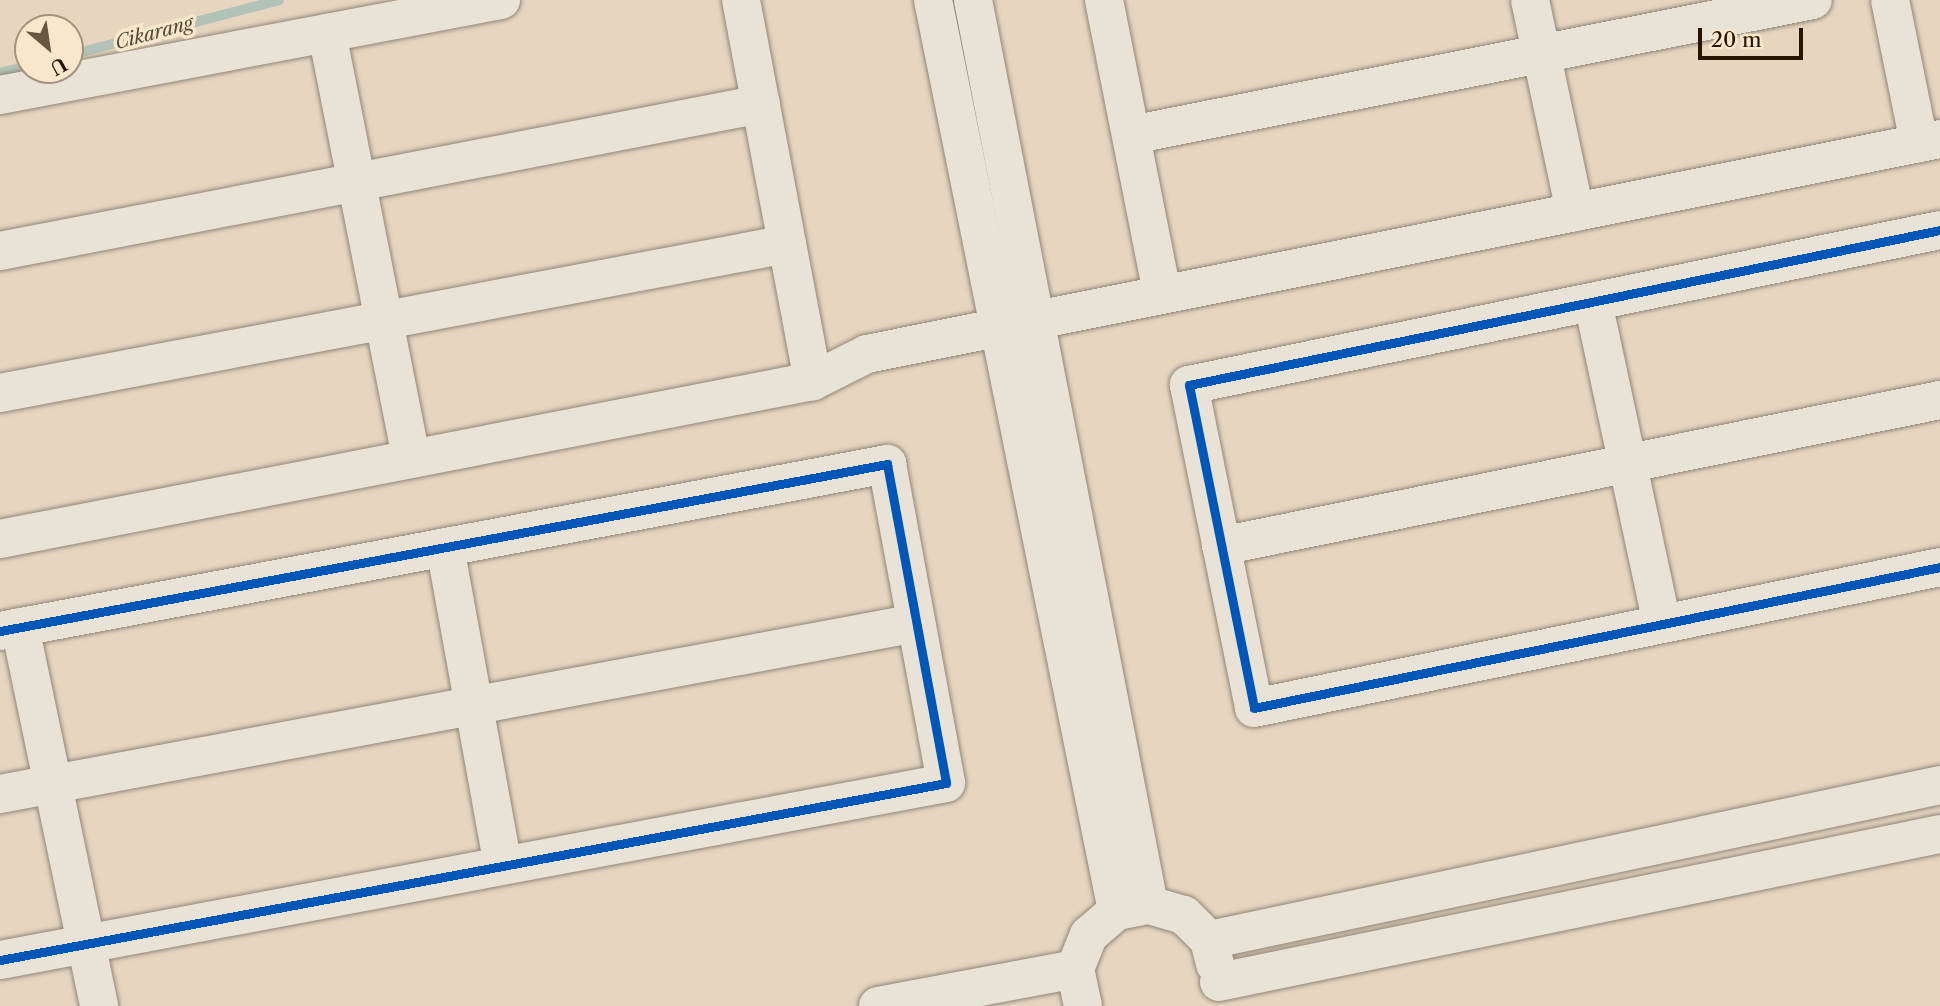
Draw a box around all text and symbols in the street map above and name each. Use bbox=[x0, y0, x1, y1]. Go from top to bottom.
water label: Cikarang bbox=[112, 12, 196, 54]
north arrow bbox=[14, 14, 84, 84]
scale bar bbox=[1702, 14, 1807, 58]
text: 20 m bbox=[1711, 27, 1762, 52]
text: U bbox=[46, 52, 71, 80]

